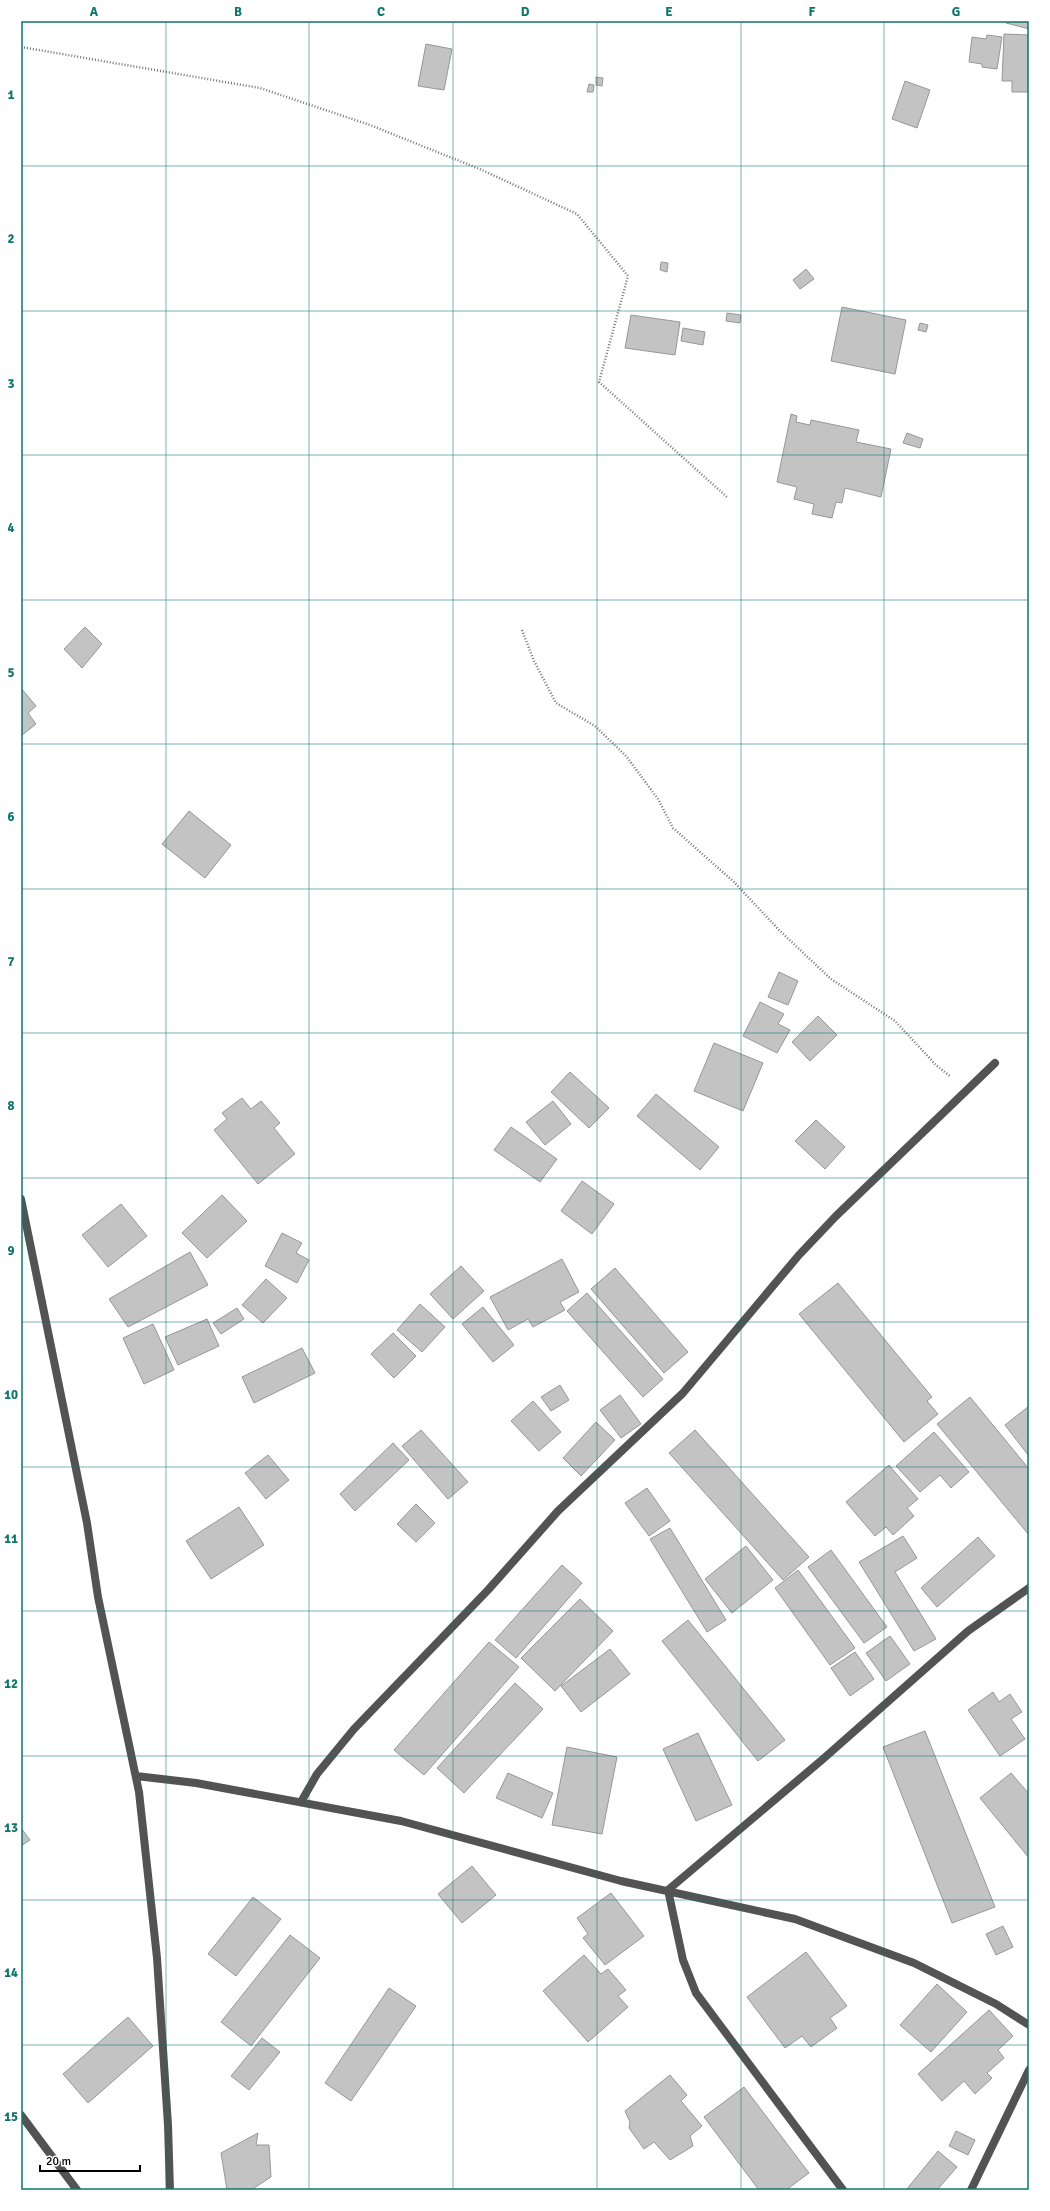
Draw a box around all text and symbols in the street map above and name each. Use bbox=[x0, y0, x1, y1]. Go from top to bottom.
text: A bbox=[90, 4, 99, 20]
text: B bbox=[234, 4, 242, 20]
text: C bbox=[377, 4, 385, 20]
text: D bbox=[521, 4, 530, 20]
text: E bbox=[665, 4, 673, 20]
text: F bbox=[809, 4, 816, 20]
text: G bbox=[952, 4, 960, 20]
text: 1 bbox=[7, 87, 15, 103]
text: 2 bbox=[7, 231, 15, 247]
text: 3 bbox=[7, 376, 15, 392]
text: 4 bbox=[7, 520, 15, 536]
text: 5 bbox=[7, 665, 15, 681]
text: 6 bbox=[7, 809, 15, 825]
text: 7 bbox=[7, 954, 15, 970]
text: 8 bbox=[7, 1098, 15, 1114]
text: 9 bbox=[7, 1243, 15, 1259]
text: 10 bbox=[4, 1387, 18, 1403]
text: 11 bbox=[4, 1531, 18, 1547]
text: 12 bbox=[4, 1676, 18, 1692]
text: 13 bbox=[4, 1820, 18, 1836]
text: 14 bbox=[4, 1965, 18, 1981]
text: 15 bbox=[4, 2109, 18, 2125]
scale bar bbox=[40, 2147, 140, 2173]
text: 20 m bbox=[46, 2154, 71, 2169]

